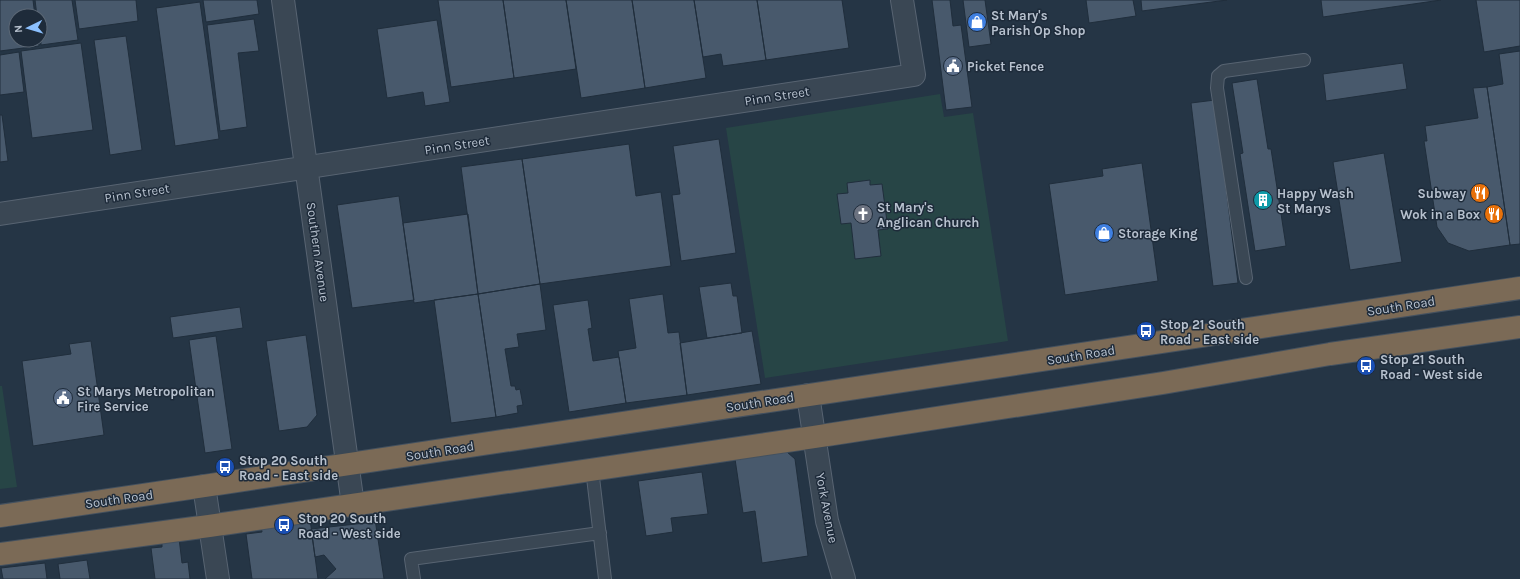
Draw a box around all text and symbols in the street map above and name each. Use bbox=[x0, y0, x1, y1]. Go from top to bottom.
north arrow bbox=[8, 8, 48, 48]
place label: St Mary's Parish Op Shop bbox=[991, 8, 1086, 38]
shop icon: St Mary's Parish Op Shop bbox=[966, 11, 988, 33]
text: N bbox=[12, 24, 25, 33]
public building icon: Picket Fence bbox=[942, 55, 964, 77]
place label: Picket Fence bbox=[967, 59, 1044, 74]
street label: Pinn Street bbox=[743, 83, 811, 109]
street label: Pinn Street bbox=[423, 132, 491, 158]
street label: Pinn Street bbox=[103, 180, 171, 206]
restaurant icon: Subway bbox=[1469, 182, 1491, 204]
place label: Happy Wash St Marys bbox=[1277, 186, 1354, 216]
place label: Subway bbox=[1418, 186, 1466, 201]
building icon: Happy Wash St Marys bbox=[1252, 189, 1274, 211]
place label: St Mary's Anglican Church bbox=[877, 200, 979, 230]
street label: Southern Avenue bbox=[304, 201, 332, 303]
church icon: St Mary's Anglican Church bbox=[852, 203, 874, 225]
restaurant icon: Wok in a Box bbox=[1483, 203, 1505, 225]
place label: Wok in a Box bbox=[1400, 207, 1480, 222]
shop icon: Storage King bbox=[1093, 222, 1115, 244]
place label: Storage King bbox=[1118, 226, 1198, 241]
street label: South Road bbox=[1366, 293, 1436, 319]
place label: Stop 21 South Road - East side bbox=[1160, 317, 1259, 347]
bus stop icon: Stop 21 South Road - East side bbox=[1135, 320, 1157, 342]
street label: South Road bbox=[1046, 342, 1116, 368]
place label: Stop 21 South Road - West side bbox=[1380, 352, 1483, 382]
bus stop icon: Stop 21 South Road - West side bbox=[1355, 355, 1377, 377]
place label: St Marys Metropolitan Fire Service bbox=[77, 384, 215, 414]
public building icon: St Marys Metropolitan Fire Service bbox=[52, 387, 74, 409]
street label: South Road bbox=[725, 389, 795, 415]
street label: South Road bbox=[405, 438, 475, 464]
place label: Stop 20 South Road - East side bbox=[239, 453, 338, 483]
bus stop icon: Stop 20 South Road - East side bbox=[214, 456, 236, 478]
street label: York Avenue bbox=[813, 472, 841, 545]
street label: South Road bbox=[84, 487, 154, 511]
place label: Stop 20 South Road - West side bbox=[298, 511, 401, 541]
bus stop icon: Stop 20 South Road - West side bbox=[273, 514, 295, 536]

